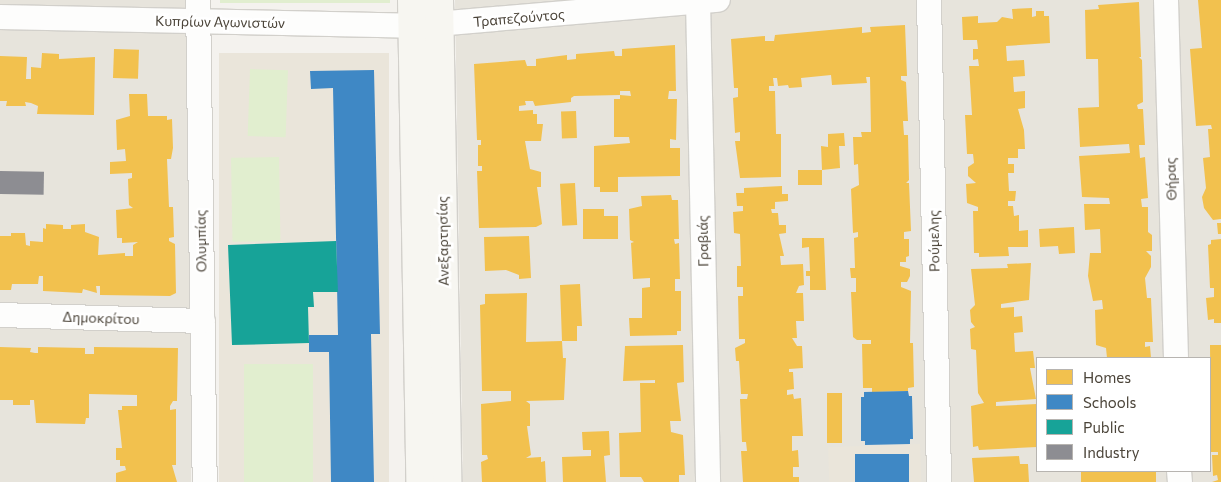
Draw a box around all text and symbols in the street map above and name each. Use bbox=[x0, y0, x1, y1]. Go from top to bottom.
street label: Τραπεζούντος bbox=[473, 6, 565, 30]
street label: Κυπρίων Αγωνιστών bbox=[155, 12, 285, 32]
street label: Θήρας bbox=[1162, 157, 1180, 201]
street label: Ανεξαρτησίας bbox=[434, 196, 452, 286]
street label: Ολυμπίας bbox=[192, 210, 210, 272]
street label: Ρούμελης bbox=[925, 210, 943, 272]
street label: Γραβιάς bbox=[694, 215, 712, 267]
street label: Δημοκρίτου bbox=[62, 308, 140, 328]
legend bbox=[1036, 357, 1211, 472]
text: Homes bbox=[1083, 368, 1131, 386]
text: Schools bbox=[1083, 393, 1136, 411]
text: Public bbox=[1083, 418, 1125, 436]
text: Industry bbox=[1083, 443, 1140, 461]

